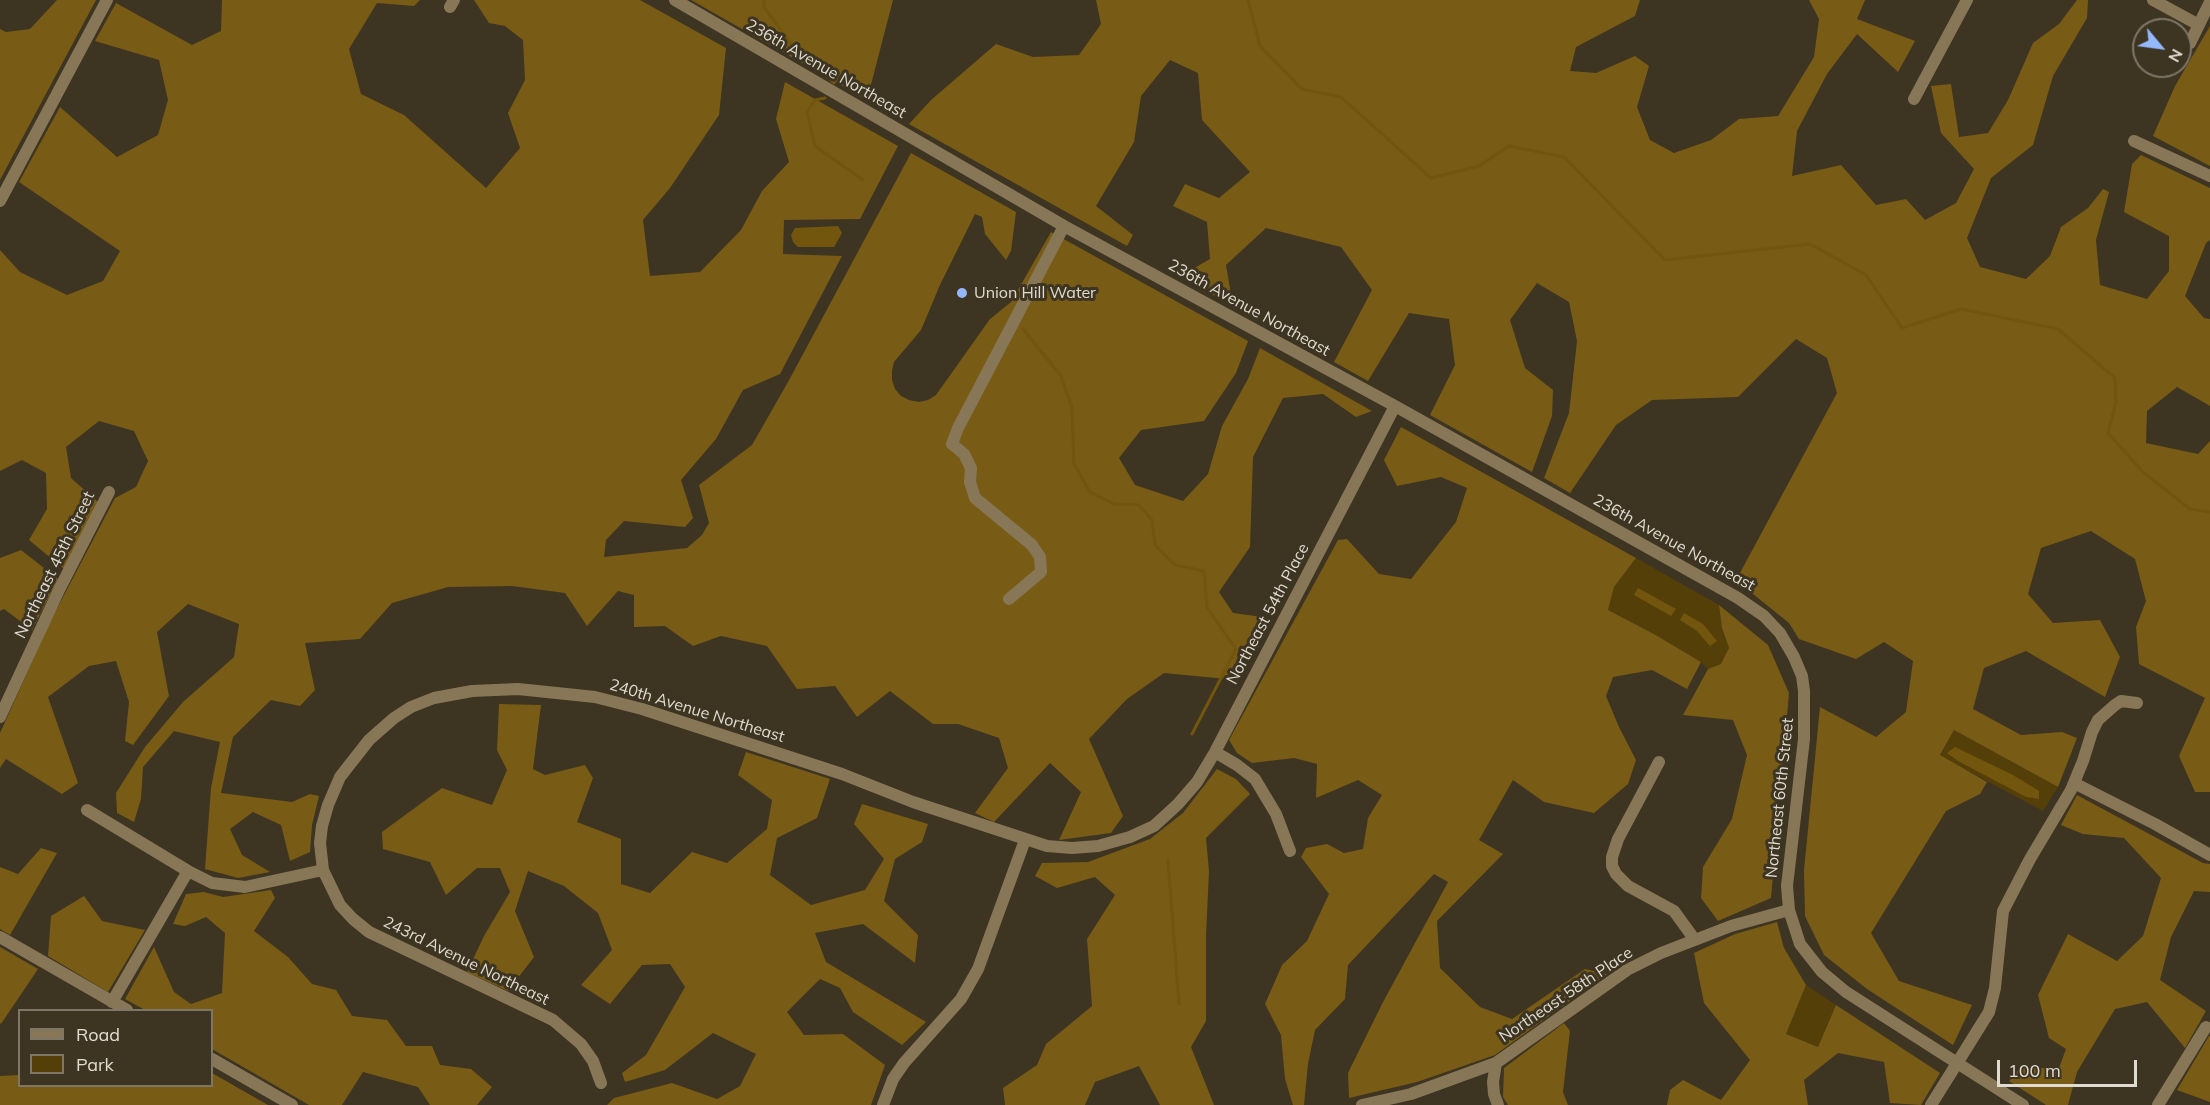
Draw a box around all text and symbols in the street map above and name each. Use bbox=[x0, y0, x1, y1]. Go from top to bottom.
street label: 236th Avenue Northeast bbox=[742, 15, 910, 123]
north arrow bbox=[2132, 18, 2192, 78]
text: N bbox=[2164, 46, 2188, 66]
street label: 236th Avenue Northeast bbox=[1165, 256, 1333, 360]
place label: Union Hill Water bbox=[974, 283, 1096, 303]
marker: Union Hill Water bbox=[955, 286, 969, 300]
street label: Northeast 45th Street bbox=[11, 489, 99, 641]
street label: 236th Avenue Northeast bbox=[1590, 491, 1758, 595]
street label: Northeast 54th Place bbox=[1223, 540, 1313, 688]
street label: 240th Avenue Northeast bbox=[607, 675, 787, 747]
street label: Northeast 60th Street bbox=[1762, 717, 1798, 879]
street label: 243rd Avenue Northeast bbox=[380, 912, 552, 1010]
street label: Northeast 58th Place bbox=[1496, 943, 1636, 1047]
legend bbox=[18, 1009, 213, 1087]
text: Road bbox=[76, 1023, 120, 1046]
scale bar bbox=[2000, 1048, 2140, 1086]
text: Park bbox=[76, 1053, 114, 1076]
text: 100 m bbox=[2008, 1059, 2061, 1082]

